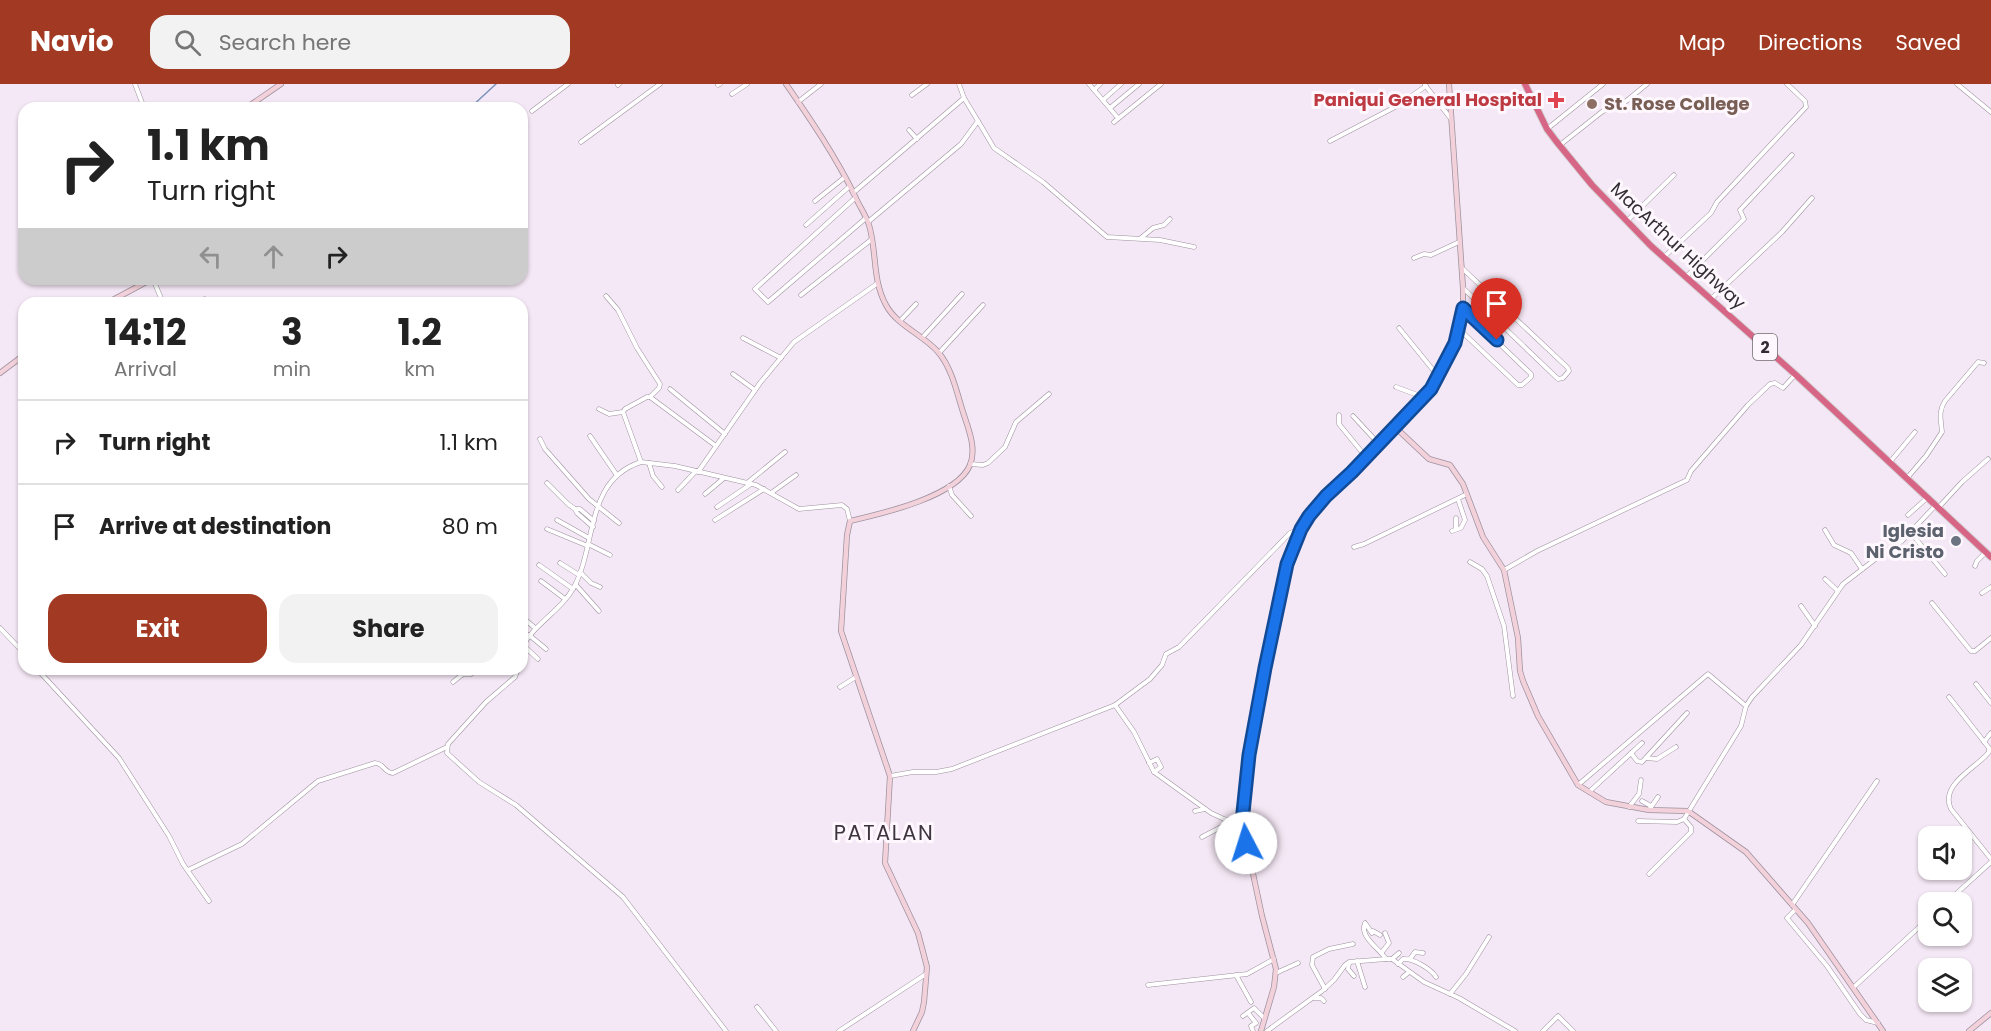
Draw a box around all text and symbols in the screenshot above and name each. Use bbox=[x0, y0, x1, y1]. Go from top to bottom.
search box bbox=[150, 15, 570, 69]
text: Navio bbox=[30, 22, 114, 61]
icon: search bbox=[171, 26, 204, 59]
text: Search here bbox=[219, 27, 351, 58]
text: Map bbox=[1679, 28, 1725, 57]
text: Directions bbox=[1758, 28, 1862, 57]
text: Saved bbox=[1895, 28, 1961, 57]
place label: Paniqui General Hospital bbox=[1314, 87, 1542, 112]
marker: Paniqui General Hospital bbox=[1547, 91, 1565, 109]
place label: St. Rose College bbox=[1604, 91, 1750, 116]
marker: St. Rose College bbox=[1585, 97, 1599, 111]
text: 1.1 km bbox=[147, 116, 270, 175]
icon: right bbox=[48, 126, 126, 204]
text: Turn right bbox=[147, 172, 276, 209]
street label: MacArthur Highway bbox=[1605, 176, 1751, 315]
icon: left bbox=[194, 240, 227, 273]
icon: ahead bbox=[257, 240, 290, 273]
icon: right bbox=[320, 240, 353, 273]
pin bbox=[1471, 278, 1522, 340]
icon: arrive bbox=[1480, 287, 1513, 320]
text: 14:12 bbox=[104, 307, 187, 358]
text: 3 bbox=[281, 307, 303, 358]
text: 1.2 bbox=[397, 307, 442, 358]
road number: 2 bbox=[1753, 334, 1777, 360]
text: Arrival bbox=[114, 355, 177, 383]
text: min bbox=[273, 355, 311, 383]
text: km bbox=[404, 355, 435, 383]
icon: right bbox=[48, 426, 81, 459]
text: Turn right bbox=[99, 427, 210, 458]
text: 1.1 km bbox=[439, 427, 498, 458]
icon: arrive bbox=[48, 510, 81, 543]
text: Arrive at destination bbox=[99, 511, 331, 542]
text: 80 m bbox=[442, 511, 498, 542]
place label: Iglesia Ni Cristo bbox=[1866, 518, 1944, 564]
marker: Iglesia Ni Cristo bbox=[1949, 534, 1963, 548]
button: Exit bbox=[48, 594, 267, 663]
button: Share bbox=[279, 594, 498, 663]
position arrow bbox=[1214, 811, 1278, 875]
district label: PATALAN bbox=[834, 818, 934, 847]
map controls bbox=[1918, 826, 1972, 1012]
button: sound bbox=[1918, 826, 1972, 880]
button: search bbox=[1918, 892, 1972, 946]
button: layers bbox=[1918, 958, 1972, 1012]

